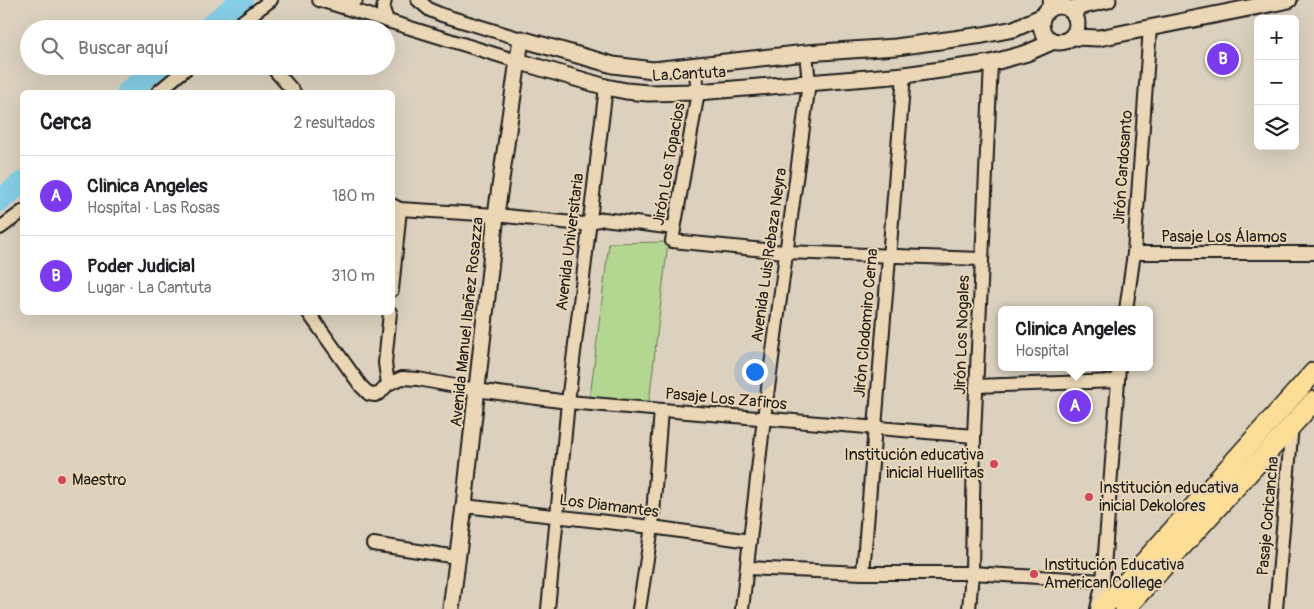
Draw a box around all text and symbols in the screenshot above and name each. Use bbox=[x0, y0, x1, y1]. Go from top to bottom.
map controls bbox=[1254, 15, 1299, 150]
button: + bbox=[1254, 15, 1299, 60]
search box bbox=[20, 20, 395, 75]
icon: search bbox=[38, 34, 66, 62]
text: Buscar aquí bbox=[78, 36, 169, 60]
pin: B bbox=[1207, 40, 1239, 78]
button: − bbox=[1254, 60, 1299, 105]
street label: La Cantuta bbox=[651, 62, 727, 86]
street label: Jirón Los Topacios bbox=[648, 101, 690, 227]
button: layers bbox=[1254, 105, 1299, 150]
text: Cerca bbox=[40, 109, 91, 136]
street label: Jirón Cardosanto bbox=[1109, 109, 1137, 225]
text: 2 resultados bbox=[293, 113, 375, 133]
street label: Avenida Luis Rebaza Neyra bbox=[747, 167, 791, 343]
street label: Avenida Universitaria bbox=[552, 172, 588, 312]
text: Clinica Angeles bbox=[87, 174, 208, 198]
text: A bbox=[51, 186, 61, 206]
text: 180 m bbox=[332, 186, 375, 206]
text: Hospital · Las Rosas bbox=[87, 198, 220, 218]
street label: Avenida Manuel Ibañez Rosazza bbox=[446, 216, 488, 428]
street label: Pasaje Los Álamos bbox=[1161, 227, 1287, 247]
street label: Jirón Clodomiro Cerna bbox=[850, 247, 882, 399]
text: Poder Judicial bbox=[87, 254, 195, 278]
text: B bbox=[51, 266, 61, 286]
text: 310 m bbox=[331, 266, 375, 286]
street label: Jirón Los Nogales bbox=[950, 275, 974, 395]
text: Lugar · La Cantuta bbox=[87, 278, 211, 298]
popup bbox=[998, 306, 1153, 371]
text: Clinica Angeles bbox=[1015, 317, 1136, 341]
text: Hospital bbox=[1015, 341, 1069, 361]
your location bbox=[742, 359, 768, 385]
street label: Pasaje Los Zafiros bbox=[664, 384, 788, 414]
pin: A bbox=[1059, 387, 1091, 425]
place label: Institución educativa inicial Huellitas bbox=[844, 445, 984, 483]
street label: Pasaje Coricancha bbox=[1253, 456, 1283, 576]
marker: Institución educativa inicial Huellitas bbox=[988, 458, 1000, 470]
place label: Maestro bbox=[72, 470, 127, 490]
marker: Maestro bbox=[56, 474, 68, 486]
place label: Institución educativa inicial Dekolores bbox=[1099, 478, 1239, 516]
street label: Los Diamantes bbox=[558, 490, 660, 522]
marker: Institución educativa inicial Dekolores bbox=[1083, 491, 1095, 503]
place label: Institución Educativa American College bbox=[1044, 555, 1184, 593]
marker: Institución Educativa American College bbox=[1028, 568, 1040, 580]

